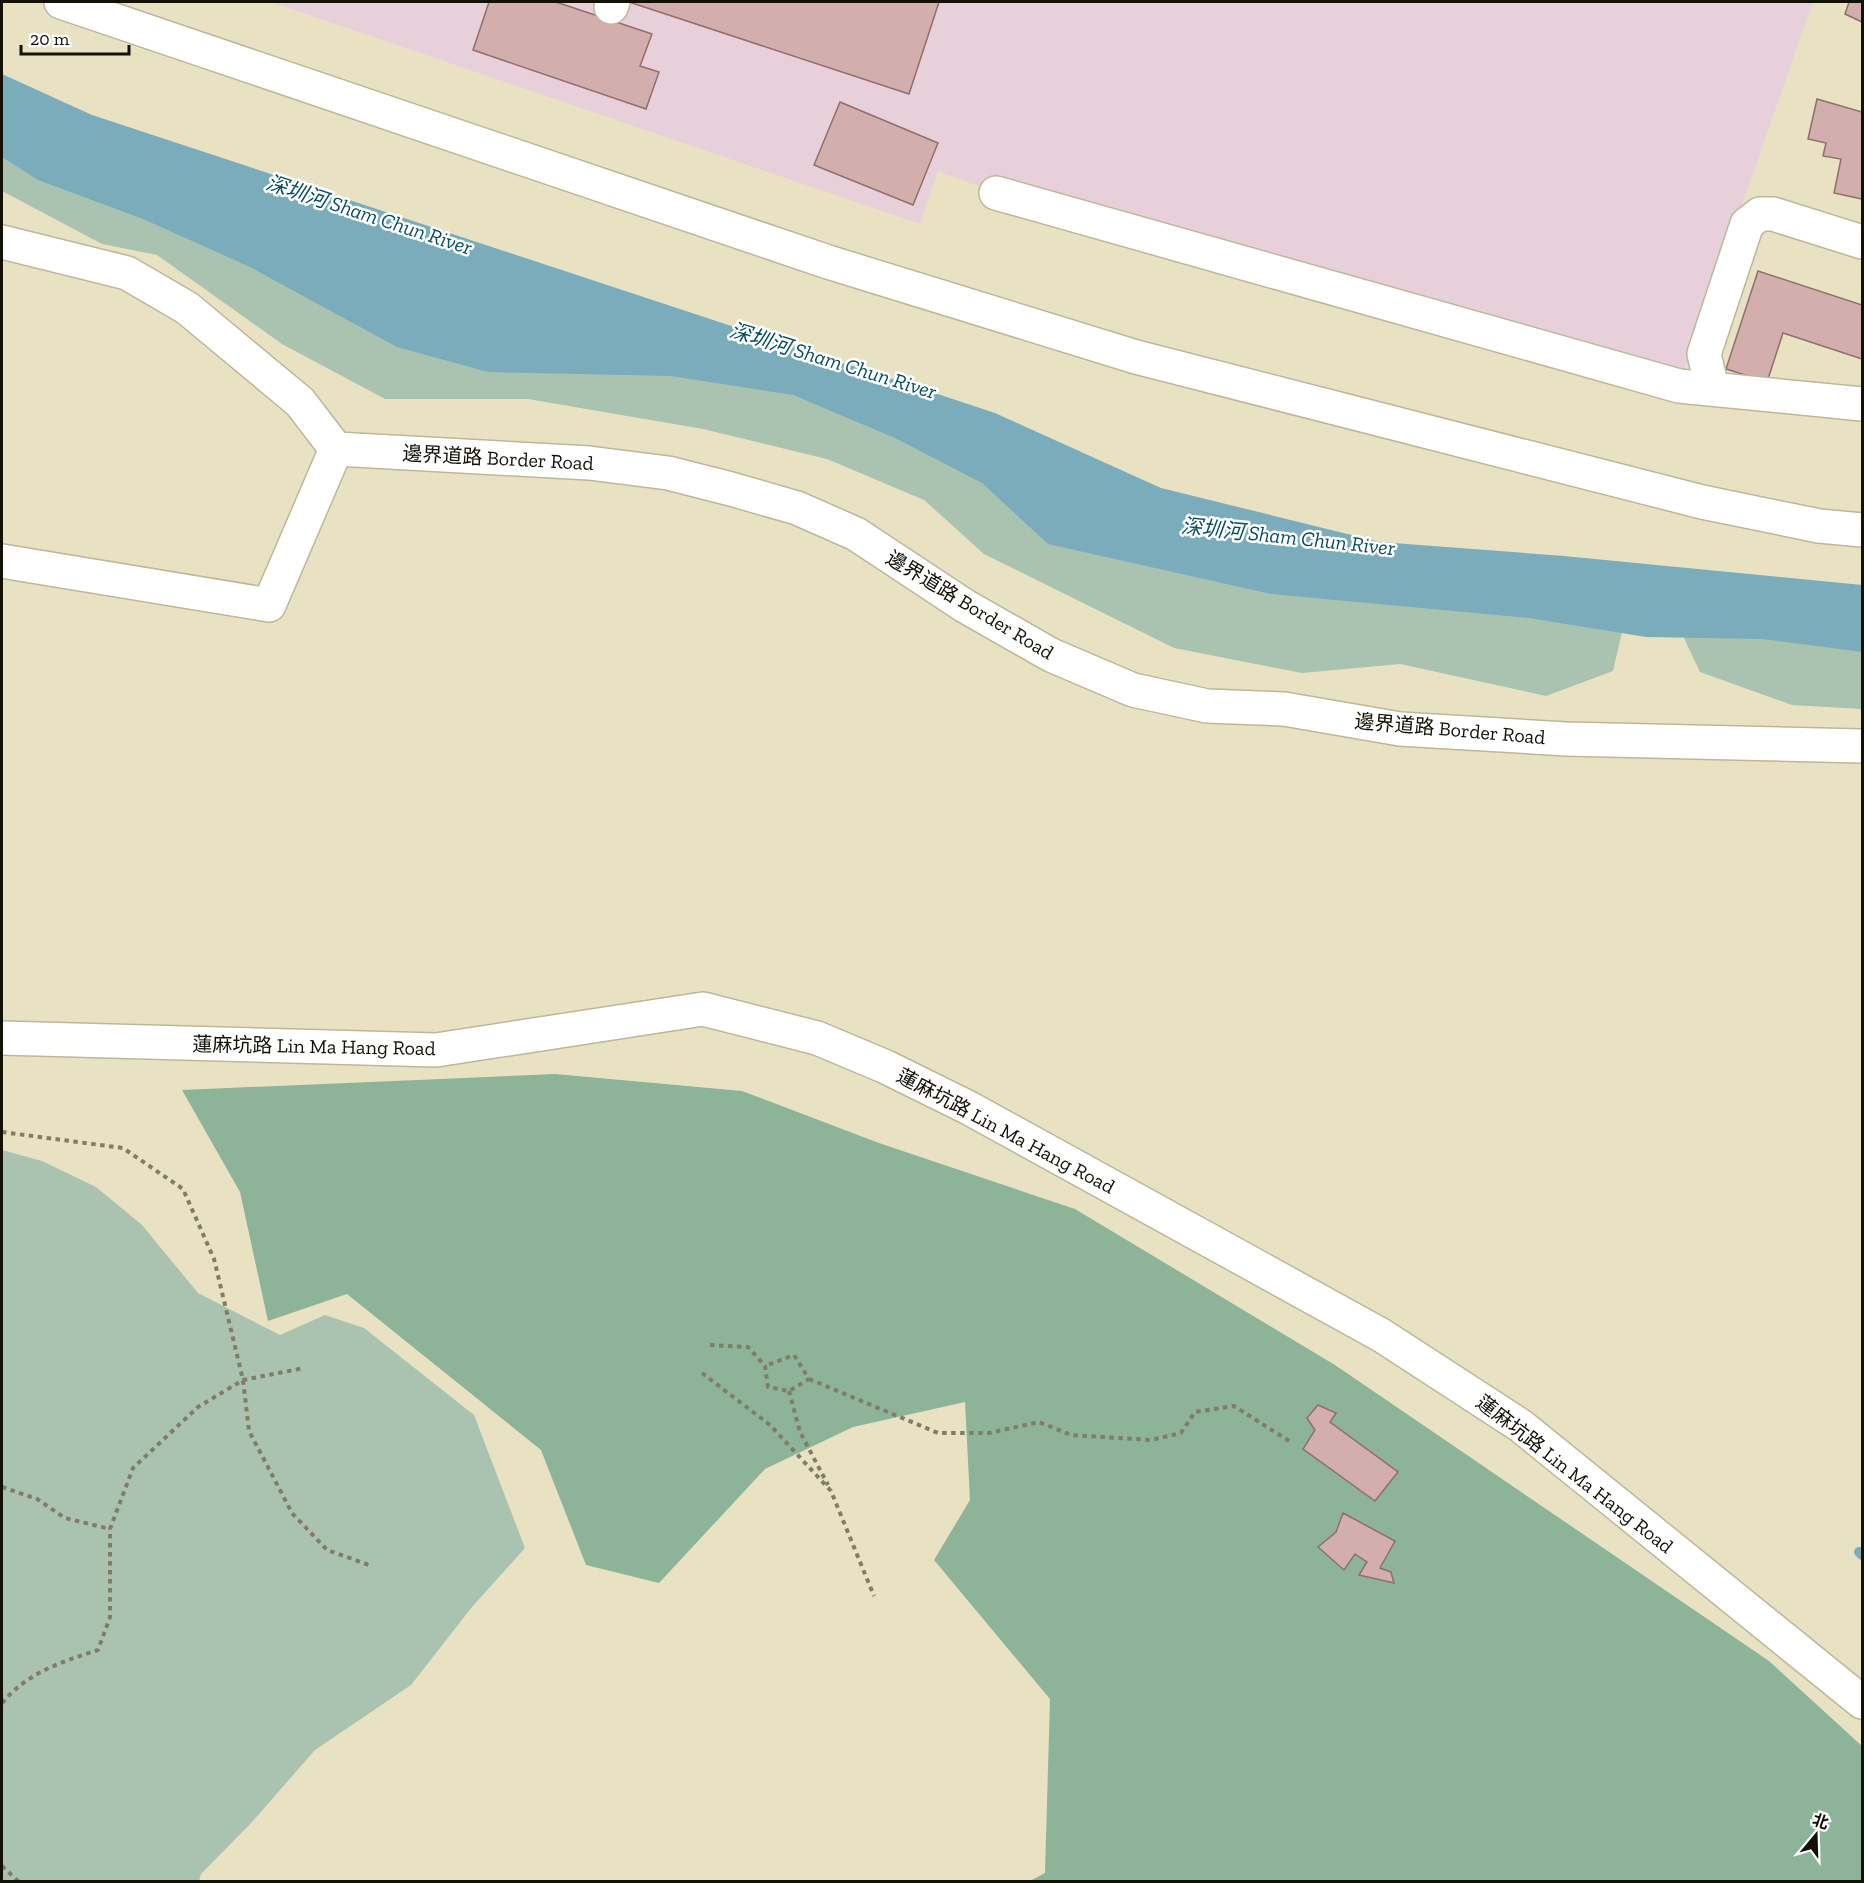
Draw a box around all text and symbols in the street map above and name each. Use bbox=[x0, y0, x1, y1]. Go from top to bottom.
scale bar bbox=[21, 18, 129, 56]
text: 20 m bbox=[30, 28, 70, 50]
water label: 深圳河 Sham Chun River bbox=[263, 169, 476, 260]
water label: 深圳河 Sham Chun River bbox=[727, 317, 940, 404]
street label: 邊界道路 Border Road bbox=[402, 441, 594, 475]
water label: 深圳河 Sham Chun River bbox=[1180, 513, 1397, 560]
street label: 邊界道路 Border Road bbox=[882, 545, 1058, 665]
street label: 邊界道路 Border Road bbox=[1354, 709, 1546, 749]
street label: 蓮麻坑路 Lin Ma Hang Road bbox=[192, 1032, 436, 1060]
street label: 蓮麻坑路 Lin Ma Hang Road bbox=[893, 1063, 1119, 1199]
street label: 蓮麻坑路 Lin Ma Hang Road bbox=[1472, 1390, 1678, 1558]
north arrow bbox=[1786, 1805, 1846, 1865]
text: 北 bbox=[1810, 1810, 1831, 1833]

